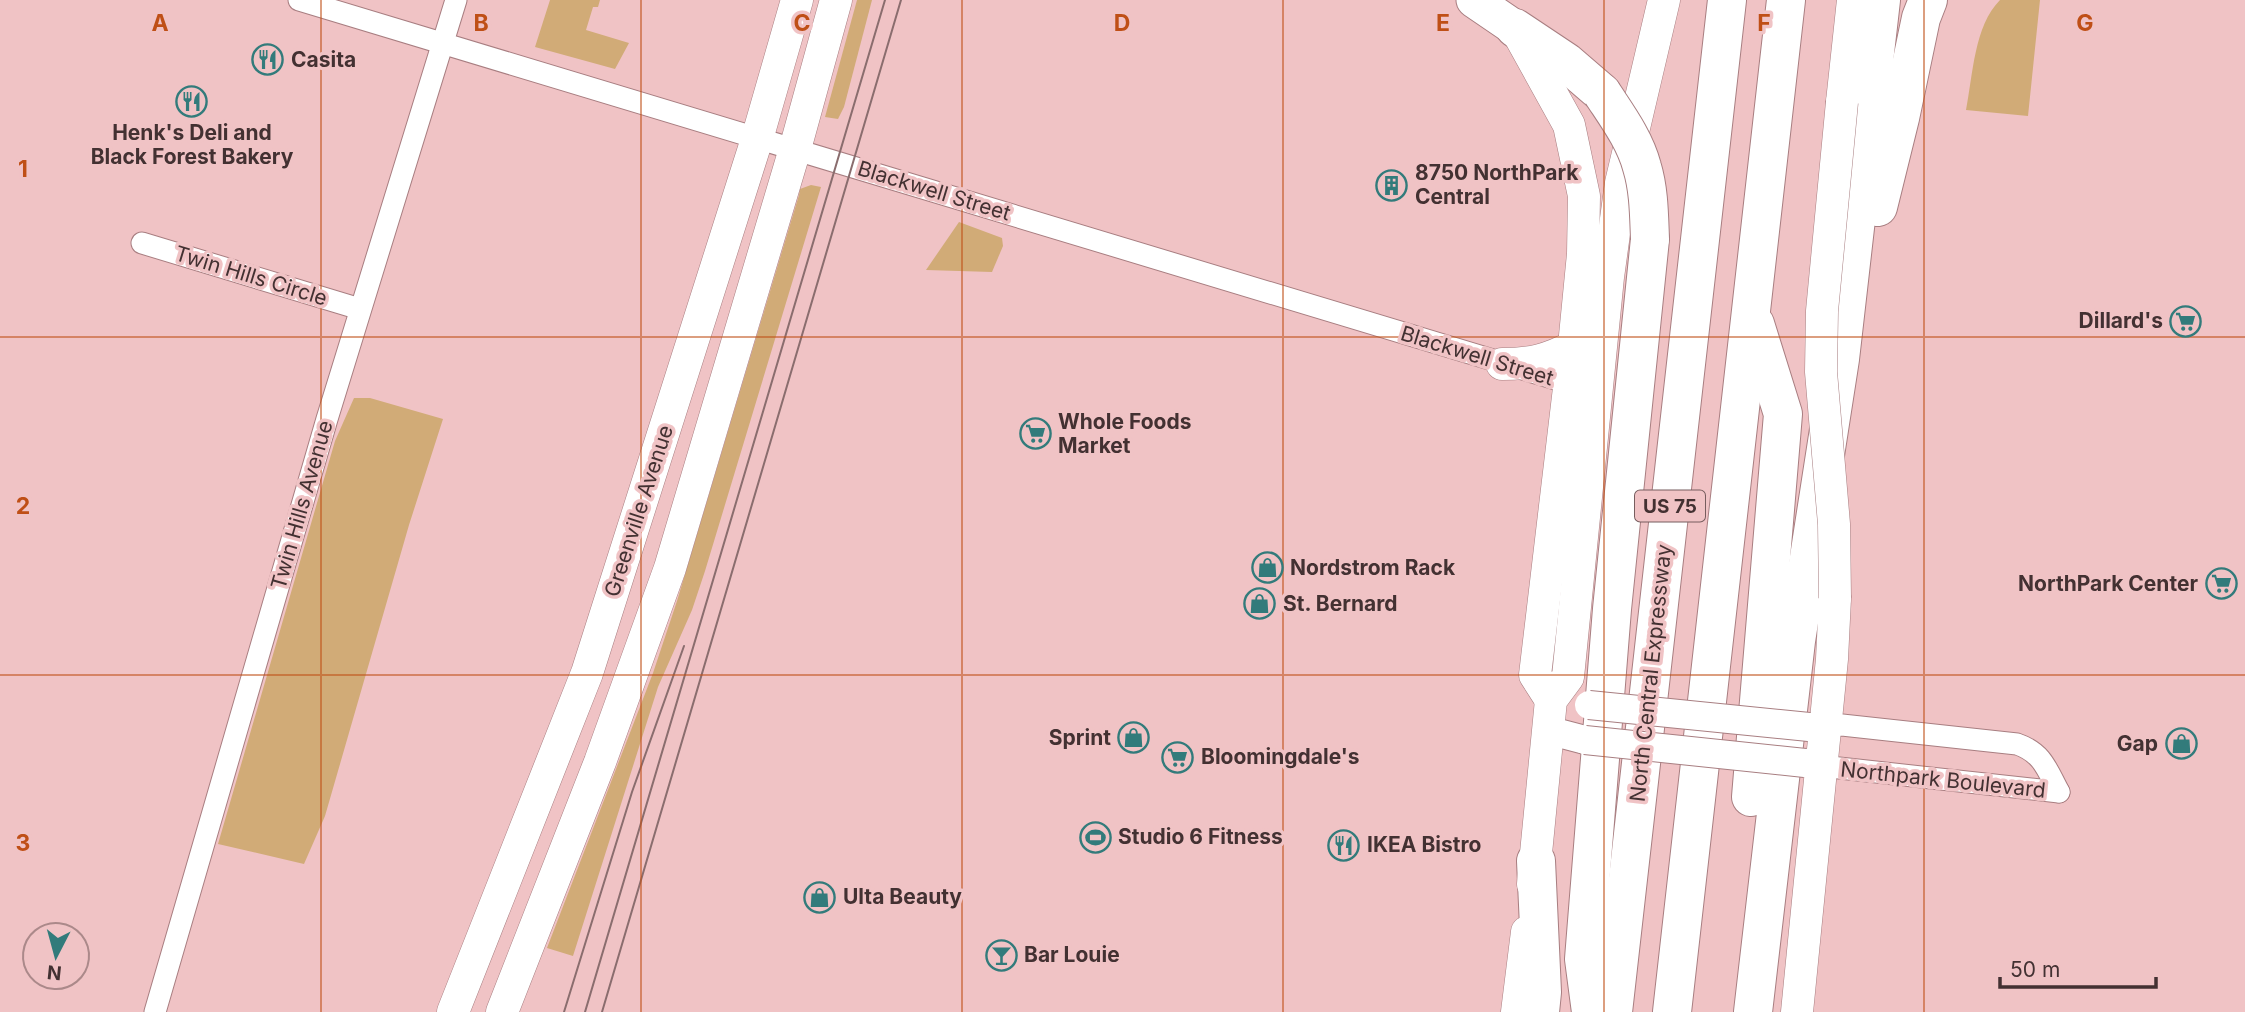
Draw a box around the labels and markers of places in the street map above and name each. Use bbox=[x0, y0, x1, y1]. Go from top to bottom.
restaurant icon: Casita bbox=[251, 43, 285, 77]
place label: Casita bbox=[291, 47, 356, 72]
restaurant icon: Henk's Deli and Black Forest Bakery bbox=[175, 84, 209, 118]
place label: Henk's Deli and Black Forest Bakery bbox=[91, 120, 294, 169]
place label: 8750 NorthPark Central bbox=[1415, 160, 1579, 209]
building icon: 8750 NorthPark Central bbox=[1375, 168, 1409, 202]
supermarket icon: Dillard's bbox=[2169, 304, 2203, 338]
place label: Dillard's bbox=[2079, 308, 2163, 333]
place label: Whole Foods Market bbox=[1058, 409, 1191, 458]
supermarket icon: Whole Foods Market bbox=[1018, 417, 1052, 451]
shop icon: Nordstrom Rack bbox=[1250, 551, 1284, 585]
place label: Nordstrom Rack bbox=[1290, 555, 1456, 580]
supermarket icon: NorthPark Center bbox=[2204, 567, 2238, 601]
place label: NorthPark Center bbox=[2018, 571, 2198, 596]
shop icon: St. Bernard bbox=[1243, 587, 1277, 621]
place label: St. Bernard bbox=[1283, 591, 1397, 616]
shop icon: Sprint bbox=[1117, 721, 1151, 755]
place label: Sprint bbox=[1049, 725, 1111, 750]
shop icon: Gap bbox=[2164, 727, 2198, 761]
place label: Gap bbox=[2117, 731, 2158, 756]
supermarket icon: Bloomingdale's bbox=[1161, 740, 1195, 774]
place label: Bloomingdale's bbox=[1201, 744, 1359, 769]
sports icon: Studio 6 Fitness bbox=[1078, 820, 1112, 854]
place label: Studio 6 Fitness bbox=[1118, 824, 1283, 849]
restaurant icon: IKEA Bistro bbox=[1327, 828, 1361, 862]
place label: IKEA Bistro bbox=[1367, 832, 1481, 857]
shop icon: Ulta Beauty bbox=[803, 880, 837, 914]
place label: Ulta Beauty bbox=[843, 884, 962, 909]
bar icon: Bar Louie bbox=[984, 938, 1018, 972]
place label: Bar Louie bbox=[1024, 942, 1120, 967]

